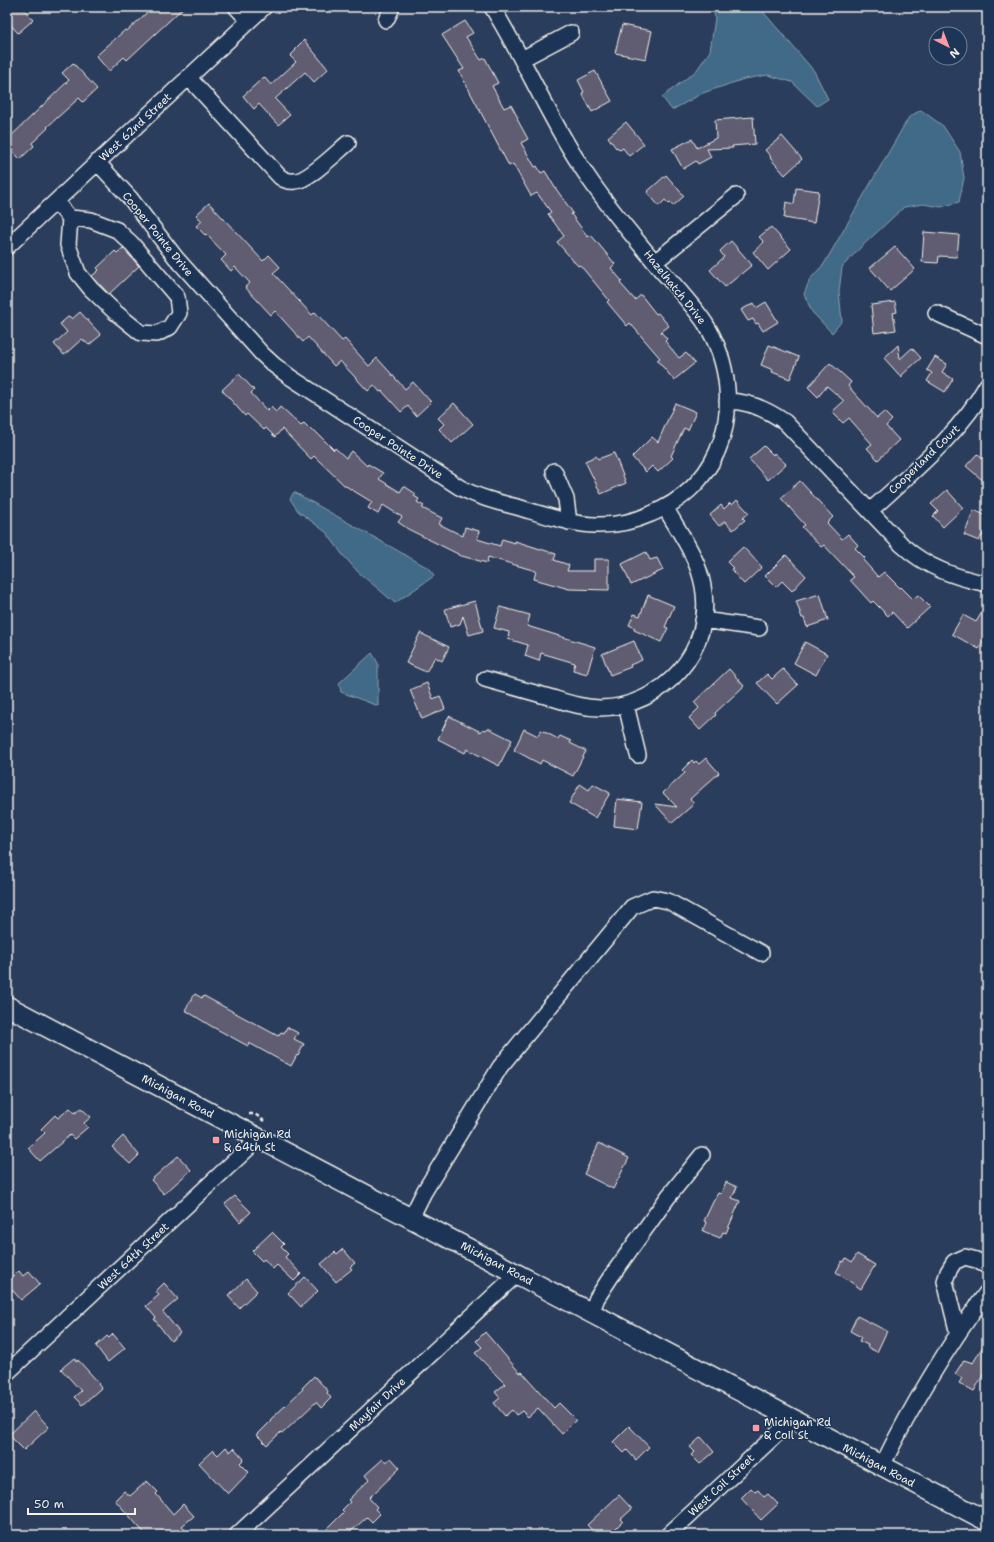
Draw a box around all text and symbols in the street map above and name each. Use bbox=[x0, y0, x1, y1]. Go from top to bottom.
north arrow bbox=[928, 26, 968, 66]
text: N bbox=[946, 45, 963, 62]
street label: West 62nd Street bbox=[96, 90, 175, 165]
street label: Cooper Pointe Drive bbox=[119, 189, 196, 280]
street label: Hazelhatch Drive bbox=[640, 247, 709, 328]
street label: Cooper Pointe Drive bbox=[350, 413, 446, 482]
street label: Cooperland Court bbox=[885, 421, 963, 497]
street label: Michigan Road bbox=[139, 1071, 217, 1122]
place label: Michigan Rd & 64th St bbox=[224, 1127, 291, 1155]
marker: Michigan Rd & 64th St bbox=[211, 1135, 221, 1145]
street label: West 64th Street bbox=[94, 1219, 172, 1293]
street label: Michigan Road bbox=[458, 1238, 536, 1289]
street label: Mayfair Drive bbox=[346, 1374, 409, 1435]
place label: Michigan Rd & Coil St bbox=[764, 1415, 831, 1443]
marker: Michigan Rd & Coil St bbox=[751, 1423, 761, 1433]
street label: Michigan Road bbox=[840, 1440, 918, 1491]
street label: West Coil Street bbox=[685, 1451, 758, 1520]
scale bar bbox=[28, 1490, 135, 1516]
text: 50 m bbox=[34, 1496, 64, 1512]

